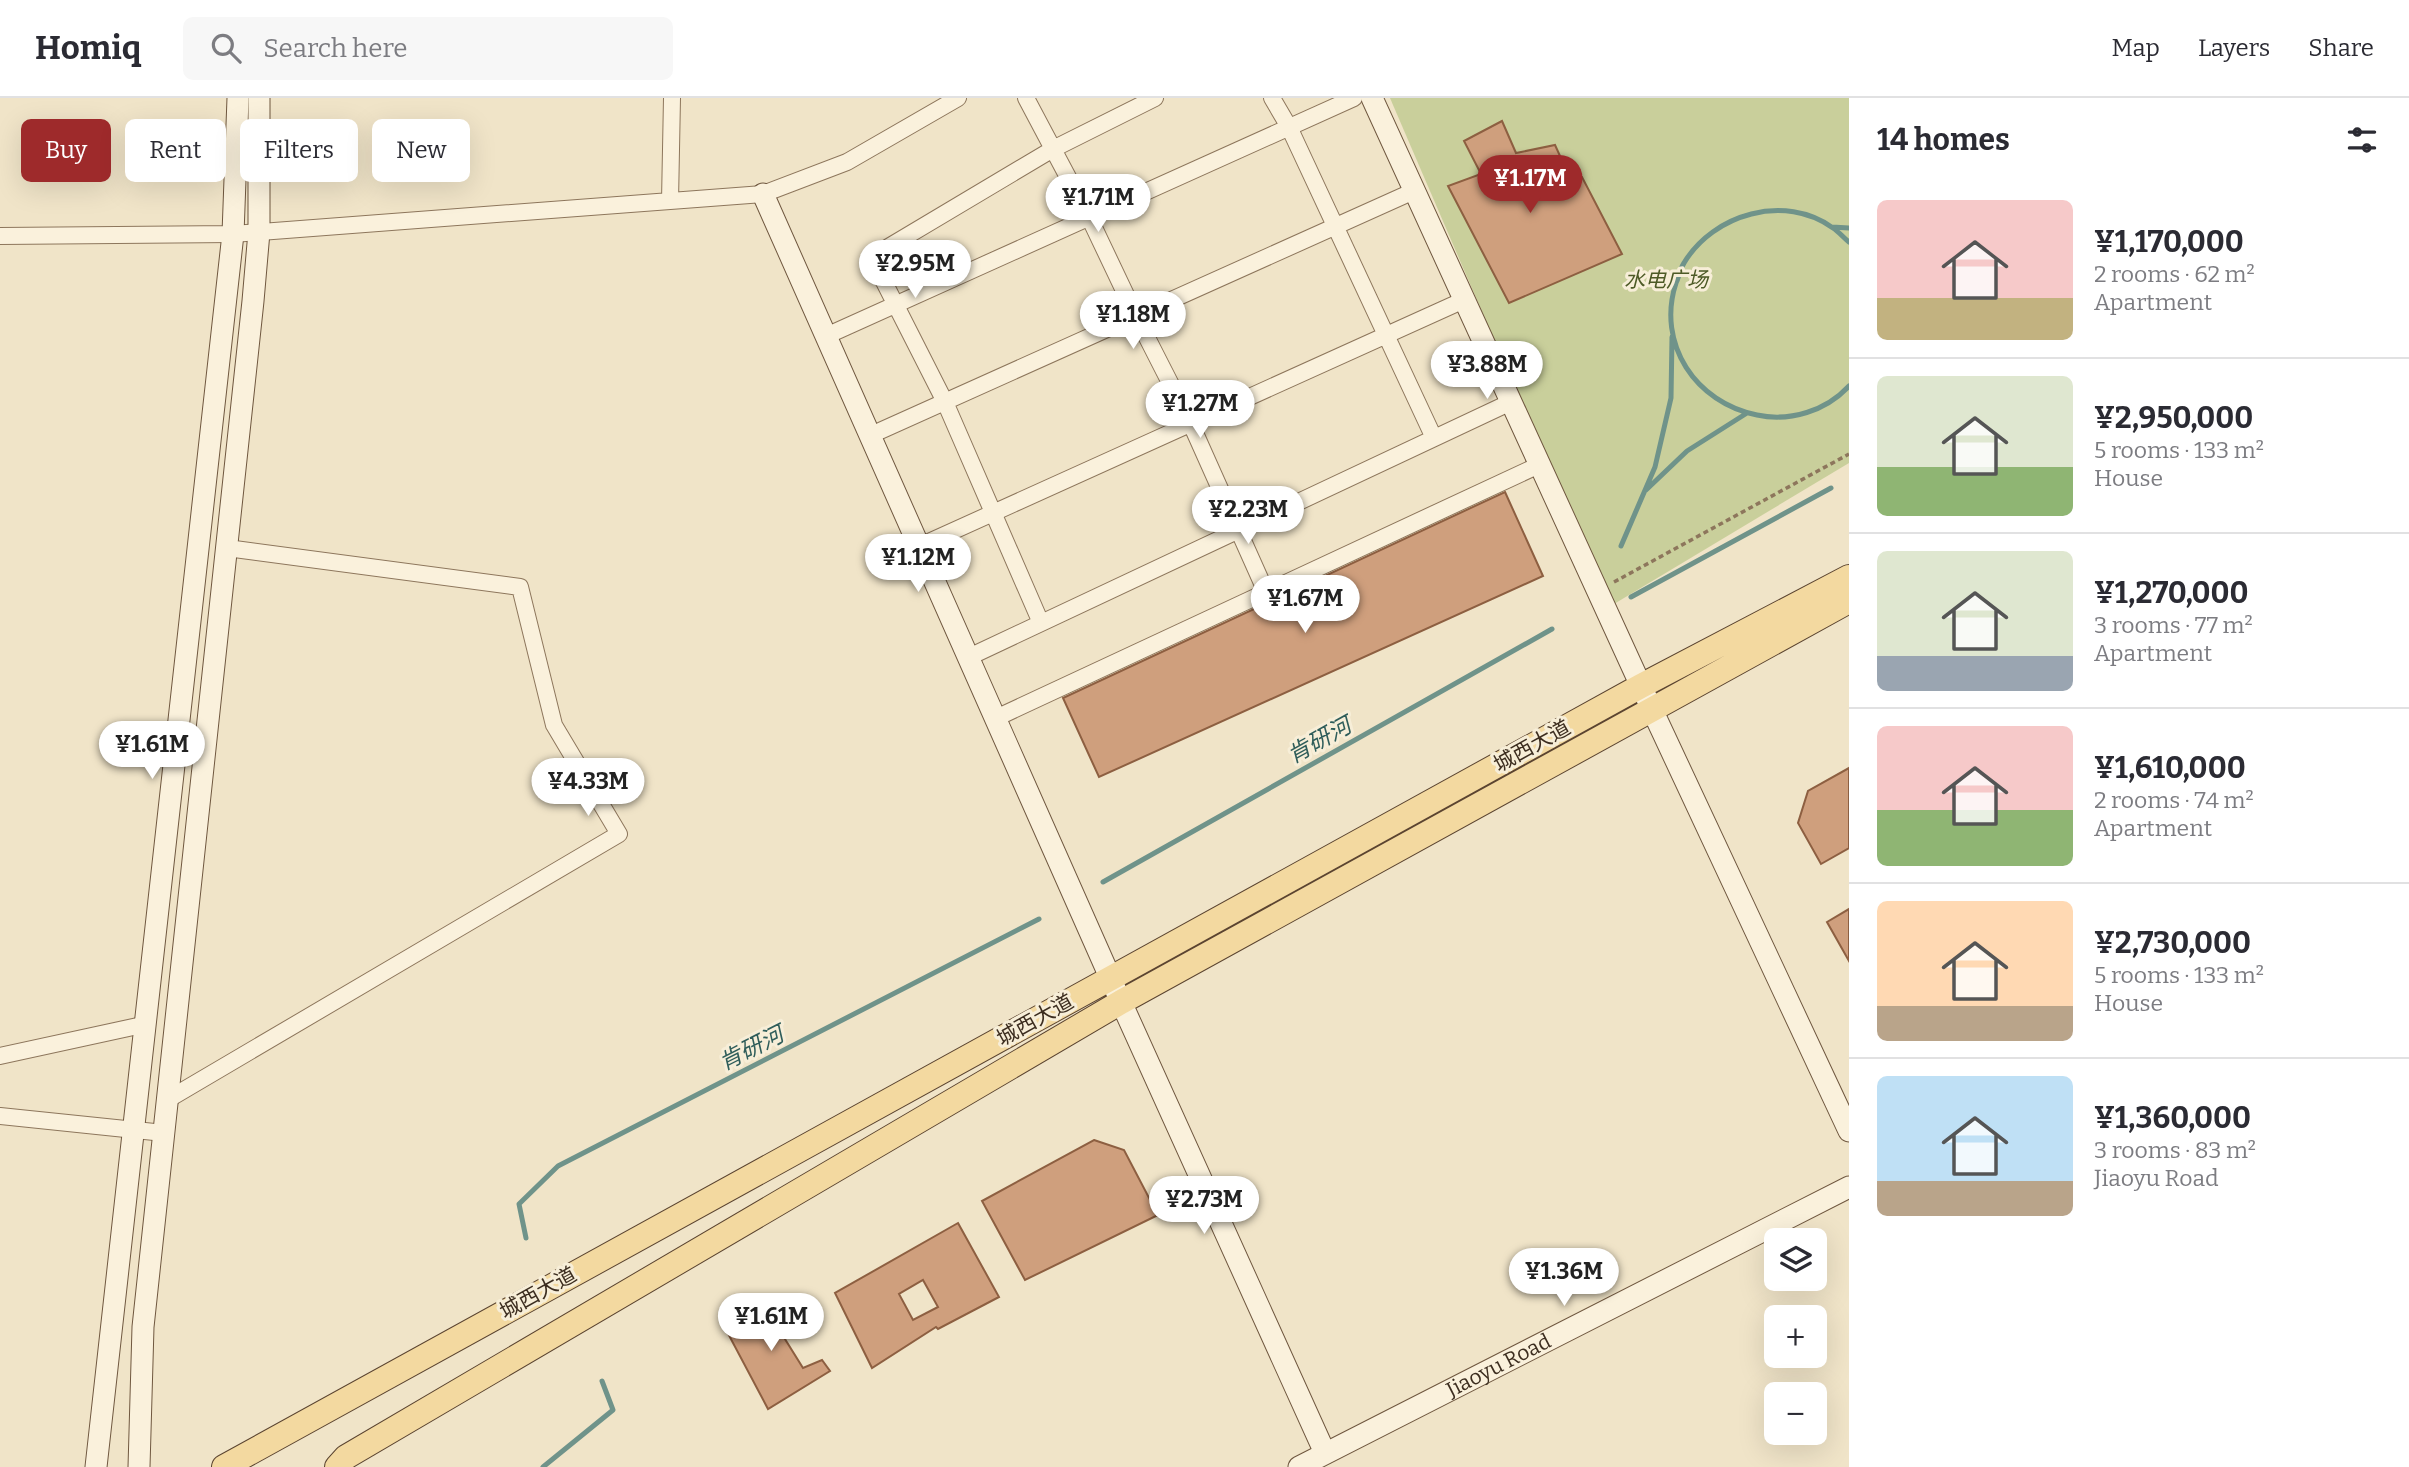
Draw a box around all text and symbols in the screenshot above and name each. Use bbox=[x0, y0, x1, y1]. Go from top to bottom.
search box bbox=[183, 17, 673, 80]
text: Homiq bbox=[35, 28, 141, 68]
icon: search bbox=[207, 29, 245, 67]
text: Search here bbox=[263, 33, 408, 64]
text: Map bbox=[2112, 34, 2160, 62]
text: Layers bbox=[2198, 34, 2270, 62]
text: Share bbox=[2308, 34, 2374, 62]
chip: Buy bbox=[21, 119, 111, 182]
chip: Rent bbox=[125, 119, 226, 182]
chip: Filters bbox=[240, 119, 358, 182]
chip: New bbox=[372, 119, 470, 182]
icon: filters bbox=[2343, 121, 2381, 159]
text: 14 homes bbox=[1877, 122, 2010, 158]
pin: ¥1.17M bbox=[1473, 156, 1587, 215]
text: ¥1.17M bbox=[1493, 164, 1567, 192]
pin: ¥1.71M bbox=[1041, 174, 1155, 234]
text: ¥1.71M bbox=[1062, 183, 1134, 211]
text: ¥1,170,000 bbox=[2094, 224, 2244, 260]
icon: home bbox=[1933, 228, 2017, 312]
pin: ¥2.95M bbox=[858, 240, 972, 300]
text: ¥2.95M bbox=[875, 249, 955, 277]
text: 2 rooms · 62 m² bbox=[2094, 260, 2255, 288]
park label: 水电广场 bbox=[1624, 267, 1710, 293]
text: Apartment bbox=[2094, 288, 2212, 316]
pin: ¥1.18M bbox=[1076, 292, 1190, 351]
text: ¥1.18M bbox=[1096, 300, 1170, 328]
pin: ¥3.88M bbox=[1430, 342, 1544, 401]
text: ¥3.88M bbox=[1447, 350, 1527, 378]
pin: ¥1.27M bbox=[1143, 380, 1257, 440]
text: ¥1.27M bbox=[1162, 389, 1238, 417]
text: ¥2,950,000 bbox=[2094, 400, 2253, 436]
icon: home bbox=[1933, 404, 2017, 488]
text: 5 rooms · 133 m² bbox=[2094, 436, 2264, 464]
text: House bbox=[2094, 464, 2163, 492]
pin: ¥2.23M bbox=[1191, 486, 1305, 546]
text: ¥2.23M bbox=[1208, 495, 1288, 523]
pin: ¥1.12M bbox=[861, 534, 975, 594]
text: ¥1.12M bbox=[881, 543, 955, 571]
pin: ¥1.67M bbox=[1248, 575, 1362, 635]
text: ¥1,270,000 bbox=[2094, 575, 2249, 611]
icon: home bbox=[1933, 579, 2017, 663]
text: ¥1.67M bbox=[1267, 584, 1343, 612]
text: 3 rooms · 77 m² bbox=[2094, 611, 2253, 639]
text: Apartment bbox=[2094, 639, 2212, 667]
water label: 肯研河 bbox=[1282, 709, 1359, 769]
street label: 城西大道 bbox=[1489, 714, 1575, 778]
pin: ¥1.61M bbox=[95, 722, 209, 781]
text: ¥1.61M bbox=[115, 730, 189, 758]
text: ¥1,610,000 bbox=[2094, 750, 2246, 786]
icon: home bbox=[1933, 754, 2017, 838]
pin: ¥4.33M bbox=[531, 758, 645, 818]
text: ¥4.33M bbox=[547, 767, 629, 795]
text: 2 rooms · 74 m² bbox=[2094, 786, 2254, 814]
text: Apartment bbox=[2094, 814, 2212, 842]
text: ¥2,730,000 bbox=[2094, 925, 2251, 961]
icon: home bbox=[1933, 929, 2017, 1013]
text: 5 rooms · 133 m² bbox=[2094, 961, 2264, 989]
street label: 城西大道 bbox=[992, 988, 1078, 1052]
text: House bbox=[2094, 989, 2163, 1017]
water label: 肯研河 bbox=[714, 1018, 792, 1076]
text: ¥1,360,000 bbox=[2094, 1100, 2251, 1136]
icon: home bbox=[1933, 1104, 2017, 1188]
text: 3 rooms · 83 m² bbox=[2094, 1136, 2256, 1164]
text: Jiaoyu Road bbox=[2094, 1164, 2219, 1192]
pin: ¥2.73M bbox=[1147, 1176, 1261, 1236]
text: ¥2.73M bbox=[1165, 1185, 1243, 1213]
map controls bbox=[1764, 1228, 1827, 1445]
button: layers bbox=[1764, 1228, 1827, 1291]
pin: ¥1.36M bbox=[1507, 1248, 1621, 1308]
text: ¥1.36M bbox=[1525, 1257, 1603, 1285]
street label: 城西大道 bbox=[495, 1261, 581, 1325]
pin: ¥1.61M bbox=[714, 1294, 828, 1353]
text: ¥1.61M bbox=[734, 1302, 808, 1330]
button: + bbox=[1764, 1305, 1827, 1368]
street label: Jiaoyu Road bbox=[1441, 1328, 1555, 1403]
button: − bbox=[1764, 1382, 1827, 1445]

